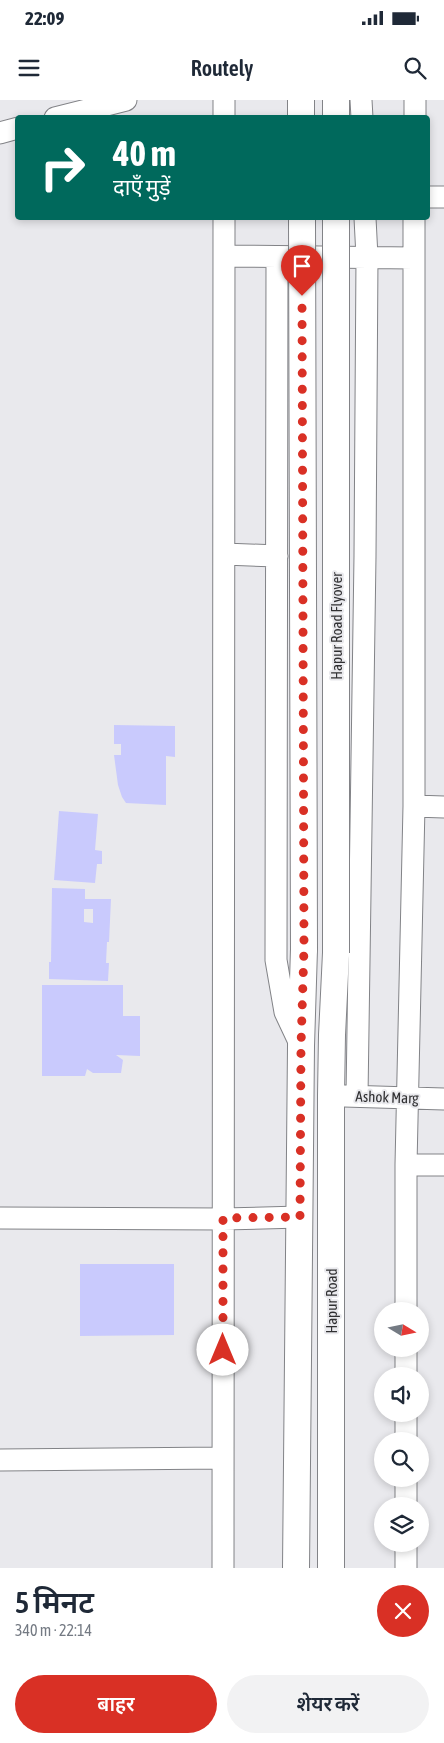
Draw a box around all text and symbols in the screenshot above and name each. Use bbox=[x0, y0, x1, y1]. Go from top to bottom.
text: 22:09 bbox=[25, 7, 64, 29]
icon: menu bbox=[15, 54, 43, 82]
icon: search bbox=[401, 54, 429, 82]
text: Routely bbox=[191, 55, 253, 81]
text: 40 m bbox=[113, 133, 176, 173]
icon: right bbox=[30, 135, 95, 200]
text: दाएँ मुड़ें bbox=[113, 174, 171, 200]
pin bbox=[281, 245, 323, 296]
icon: arrive bbox=[288, 252, 316, 280]
street label: Hapur Road Flyover bbox=[328, 572, 345, 680]
street label: Ashok Marg bbox=[355, 1087, 419, 1107]
street label: Hapur Road bbox=[323, 1268, 340, 1334]
north arrow bbox=[374, 1302, 429, 1358]
map controls bbox=[374, 1302, 429, 1552]
position arrow bbox=[196, 1323, 248, 1375]
button: sound bbox=[374, 1367, 429, 1422]
button: search bbox=[374, 1432, 429, 1487]
button: layers bbox=[374, 1497, 429, 1552]
text: 5 मिनट bbox=[15, 1585, 94, 1619]
button: close bbox=[377, 1585, 429, 1637]
text: 340 m · 22:14 bbox=[15, 1621, 92, 1639]
button: बाहर bbox=[15, 1675, 217, 1733]
button: शेयर करें bbox=[227, 1675, 429, 1733]

